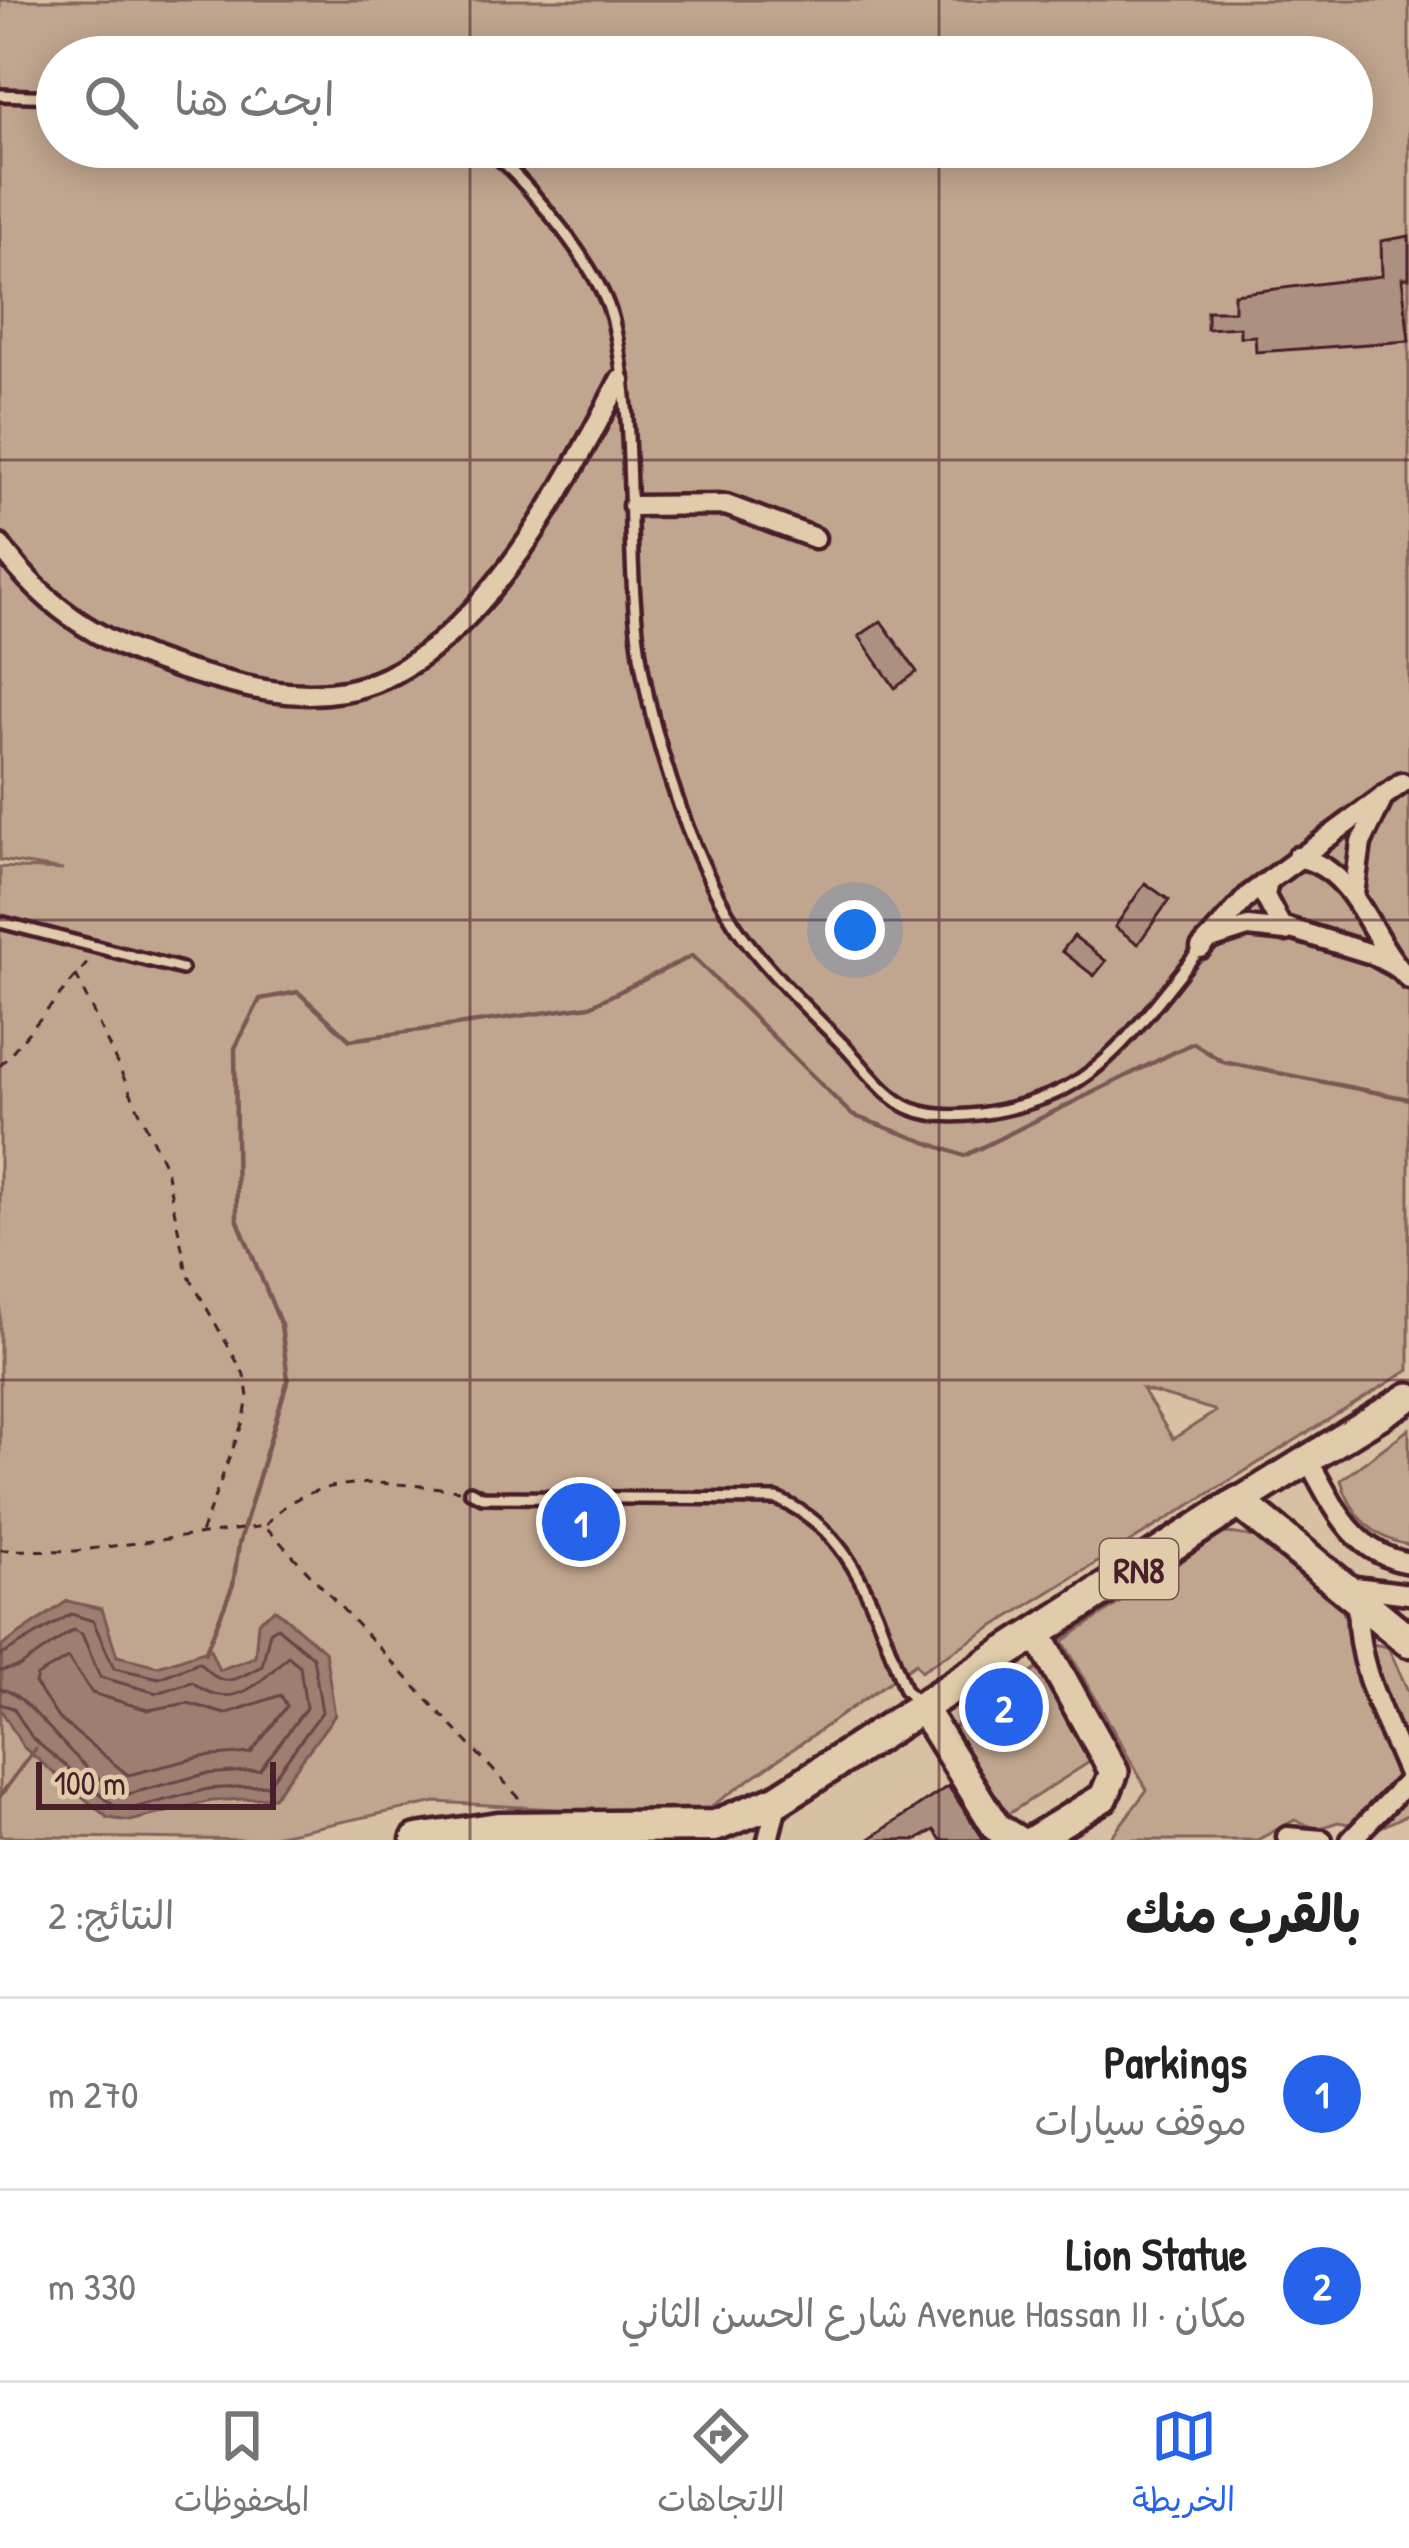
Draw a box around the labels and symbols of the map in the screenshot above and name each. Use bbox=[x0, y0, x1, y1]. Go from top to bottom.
your location bbox=[825, 900, 885, 960]
pin: 1 bbox=[542, 1477, 620, 1567]
road number: RN8 bbox=[1100, 1539, 1178, 1599]
pin: 2 bbox=[965, 1662, 1043, 1752]
scale bar bbox=[36, 1756, 276, 1809]

